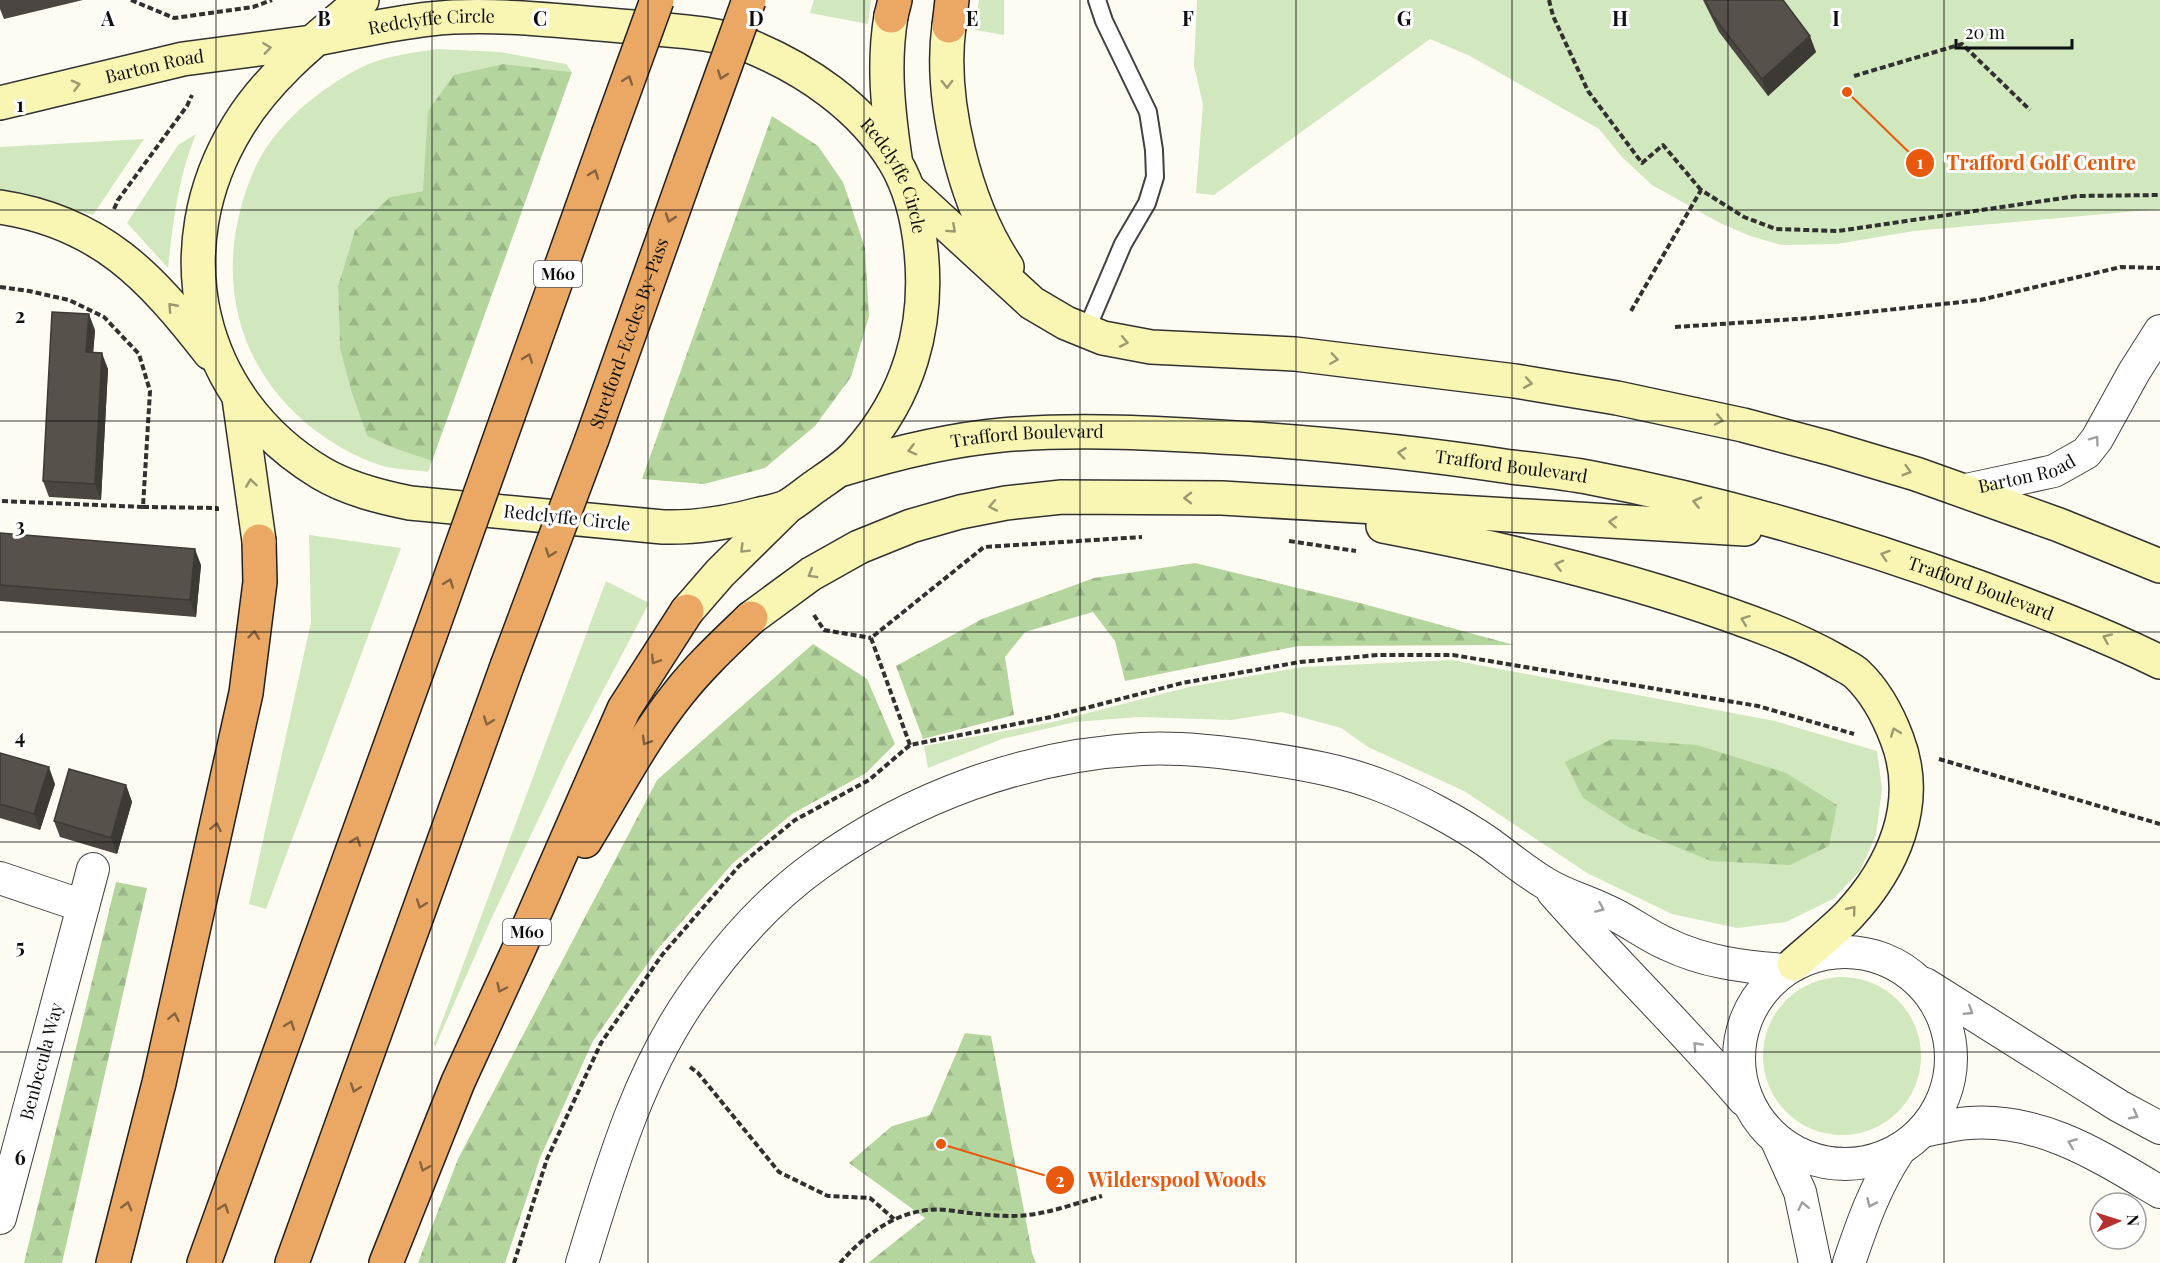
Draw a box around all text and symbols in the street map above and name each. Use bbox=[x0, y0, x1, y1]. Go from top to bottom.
text: A bbox=[100, 4, 115, 31]
text: B bbox=[317, 4, 331, 31]
street label: Redclyffe Circle bbox=[366, 4, 495, 40]
text: C bbox=[533, 4, 547, 31]
text: D bbox=[748, 4, 764, 31]
text: E bbox=[966, 4, 978, 31]
text: F bbox=[1182, 4, 1194, 31]
text: G bbox=[1397, 4, 1412, 31]
text: H bbox=[1612, 4, 1628, 31]
text: I bbox=[1832, 4, 1840, 31]
scale bar bbox=[1956, 12, 2072, 50]
text: 20 m bbox=[1965, 20, 2005, 44]
one-way arrow bbox=[263, 42, 272, 54]
street label: Barton Road bbox=[103, 43, 206, 88]
one-way arrow bbox=[716, 69, 729, 80]
one-way arrow bbox=[620, 75, 633, 86]
one-way arrow bbox=[941, 79, 953, 88]
one-way arrow bbox=[71, 80, 81, 93]
text: 1 bbox=[16, 90, 24, 117]
street label: Redclyffe Circle bbox=[856, 112, 932, 235]
callout: Trafford Golf Centre bbox=[1905, 144, 2148, 182]
text: Trafford Golf Centre bbox=[1946, 148, 2136, 175]
text: 1 bbox=[1917, 150, 1924, 174]
one-way arrow bbox=[586, 169, 599, 180]
one-way arrow bbox=[665, 213, 678, 223]
one-way arrow bbox=[946, 222, 956, 233]
street label: Stretford-Eccles By-Pass bbox=[584, 234, 673, 432]
road number: M60 bbox=[534, 261, 582, 287]
text: 2 bbox=[15, 301, 25, 328]
one-way arrow bbox=[168, 303, 179, 314]
one-way arrow bbox=[1119, 335, 1129, 348]
one-way arrow bbox=[521, 353, 534, 364]
one-way arrow bbox=[1330, 353, 1339, 365]
one-way arrow bbox=[1523, 376, 1533, 389]
one-way arrow bbox=[1714, 413, 1724, 426]
street label: Trafford Boulevard bbox=[949, 419, 1104, 453]
one-way arrow bbox=[2088, 436, 2099, 447]
one-way arrow bbox=[908, 442, 918, 455]
street label: Trafford Boulevard bbox=[1434, 444, 1590, 488]
one-way arrow bbox=[1397, 447, 1406, 459]
street label: Barton Road bbox=[1976, 448, 2080, 498]
one-way arrow bbox=[1902, 464, 1912, 476]
one-way arrow bbox=[246, 478, 258, 487]
one-way arrow bbox=[1183, 492, 1192, 504]
one-way arrow bbox=[1693, 496, 1703, 509]
street label: Redclyffe Circle bbox=[503, 498, 632, 536]
one-way arrow bbox=[989, 499, 999, 512]
text: 3 bbox=[15, 511, 25, 538]
one-way arrow bbox=[1609, 515, 1618, 528]
one-way arrow bbox=[741, 541, 752, 552]
one-way arrow bbox=[544, 547, 557, 557]
one-way arrow bbox=[1880, 550, 1891, 562]
street label: Trafford Boulevard bbox=[1905, 550, 2058, 626]
one-way arrow bbox=[1554, 559, 1564, 572]
one-way arrow bbox=[808, 566, 818, 578]
one-way arrow bbox=[441, 578, 454, 589]
one-way arrow bbox=[1741, 615, 1752, 627]
one-way arrow bbox=[247, 630, 260, 639]
one-way arrow bbox=[2102, 633, 2113, 645]
one-way arrow bbox=[651, 653, 662, 664]
one-way arrow bbox=[482, 715, 495, 726]
text: 4 bbox=[15, 722, 25, 749]
one-way arrow bbox=[1890, 728, 1902, 739]
one-way arrow bbox=[642, 735, 653, 746]
one-way arrow bbox=[209, 822, 222, 832]
one-way arrow bbox=[348, 836, 361, 847]
one-way arrow bbox=[416, 899, 429, 909]
one-way arrow bbox=[1593, 900, 1604, 912]
one-way arrow bbox=[1845, 906, 1856, 917]
road number: M60 bbox=[503, 919, 551, 945]
text: 5 bbox=[15, 932, 25, 959]
one-way arrow bbox=[497, 982, 509, 993]
street label: Benbecula Way bbox=[14, 1000, 68, 1123]
one-way arrow bbox=[1963, 1004, 1973, 1016]
one-way arrow bbox=[167, 1012, 180, 1022]
one-way arrow bbox=[282, 1020, 295, 1030]
one-way arrow bbox=[1693, 1042, 1704, 1053]
one-way arrow bbox=[350, 1082, 363, 1093]
one-way arrow bbox=[2128, 1107, 2139, 1119]
one-way arrow bbox=[2067, 1138, 2078, 1150]
text: 6 bbox=[14, 1143, 26, 1170]
one-way arrow bbox=[419, 1161, 431, 1172]
callout: Wilderspool Woods bbox=[1045, 1161, 1278, 1199]
text: Wilderspool Woods bbox=[1087, 1165, 1266, 1192]
text: 2 bbox=[1055, 1168, 1065, 1192]
north arrow bbox=[2088, 1191, 2148, 1251]
one-way arrow bbox=[1866, 1197, 1878, 1208]
one-way arrow bbox=[1797, 1201, 1810, 1211]
one-way arrow bbox=[120, 1202, 133, 1212]
one-way arrow bbox=[216, 1203, 229, 1214]
text: N bbox=[2123, 1214, 2144, 1227]

